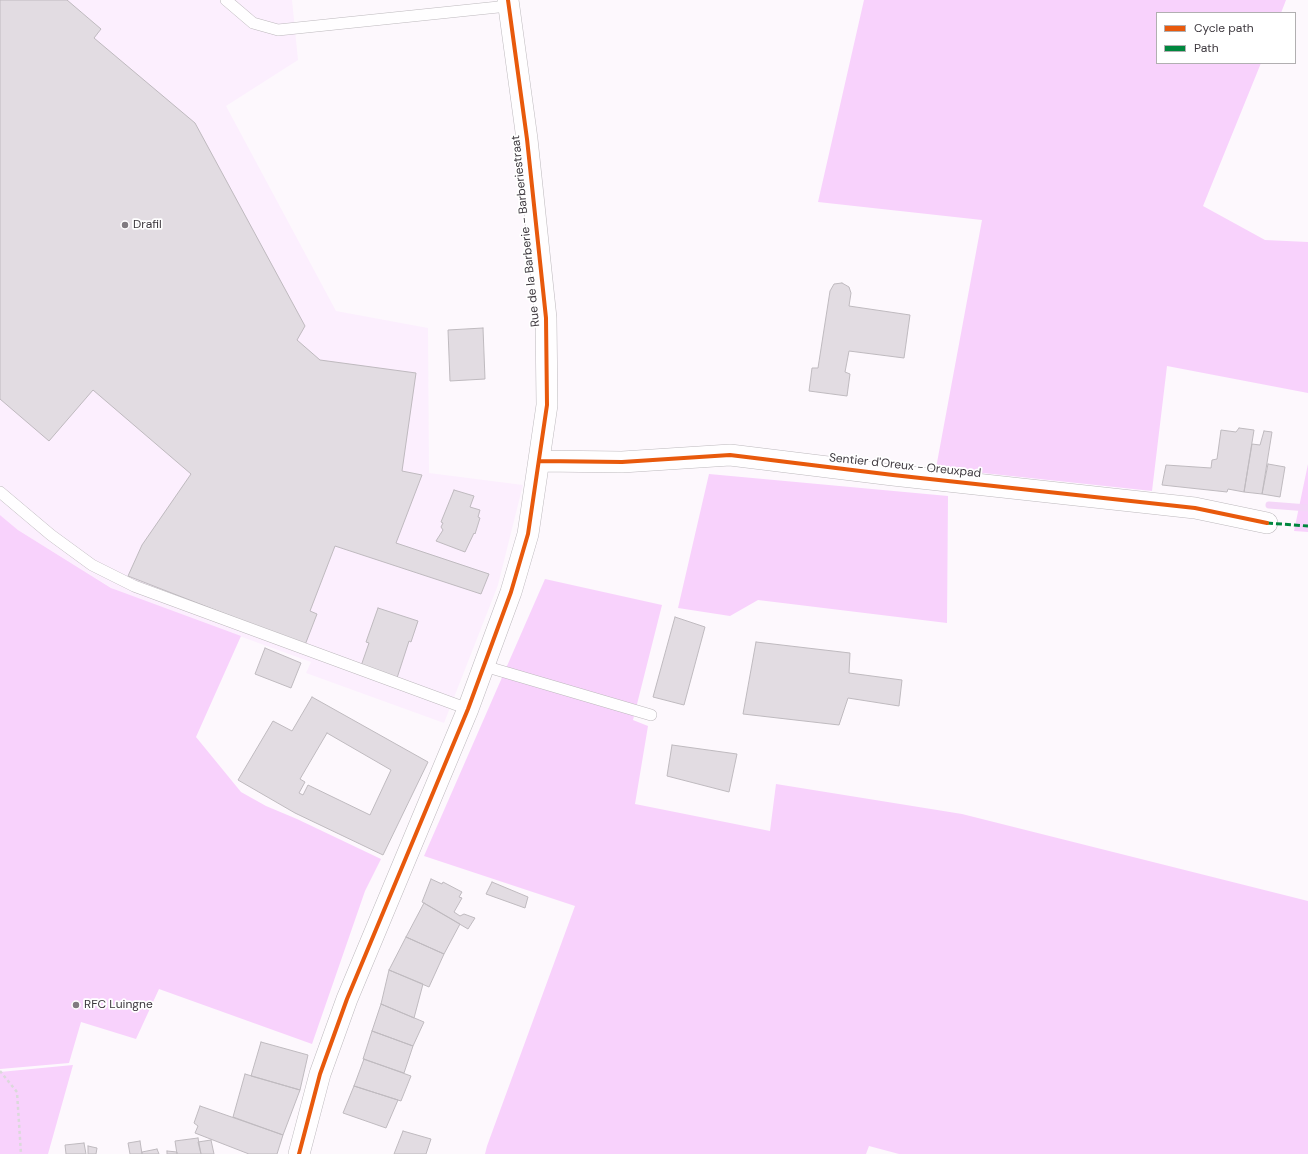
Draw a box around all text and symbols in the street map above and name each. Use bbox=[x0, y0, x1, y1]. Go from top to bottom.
legend bbox=[1156, 12, 1296, 64]
text: Cycle path bbox=[1194, 20, 1254, 36]
text: Path bbox=[1194, 40, 1219, 56]
street label: Rue de la Barberie - Barberiestraat bbox=[509, 134, 543, 328]
place label: Drafil bbox=[133, 218, 162, 232]
marker: Drafil bbox=[120, 220, 130, 230]
street label: Sentier d'Oreux - Oreuxpad bbox=[828, 451, 982, 481]
place label: RFC Luingne bbox=[84, 998, 153, 1012]
marker: RFC Luingne bbox=[71, 1000, 81, 1010]

